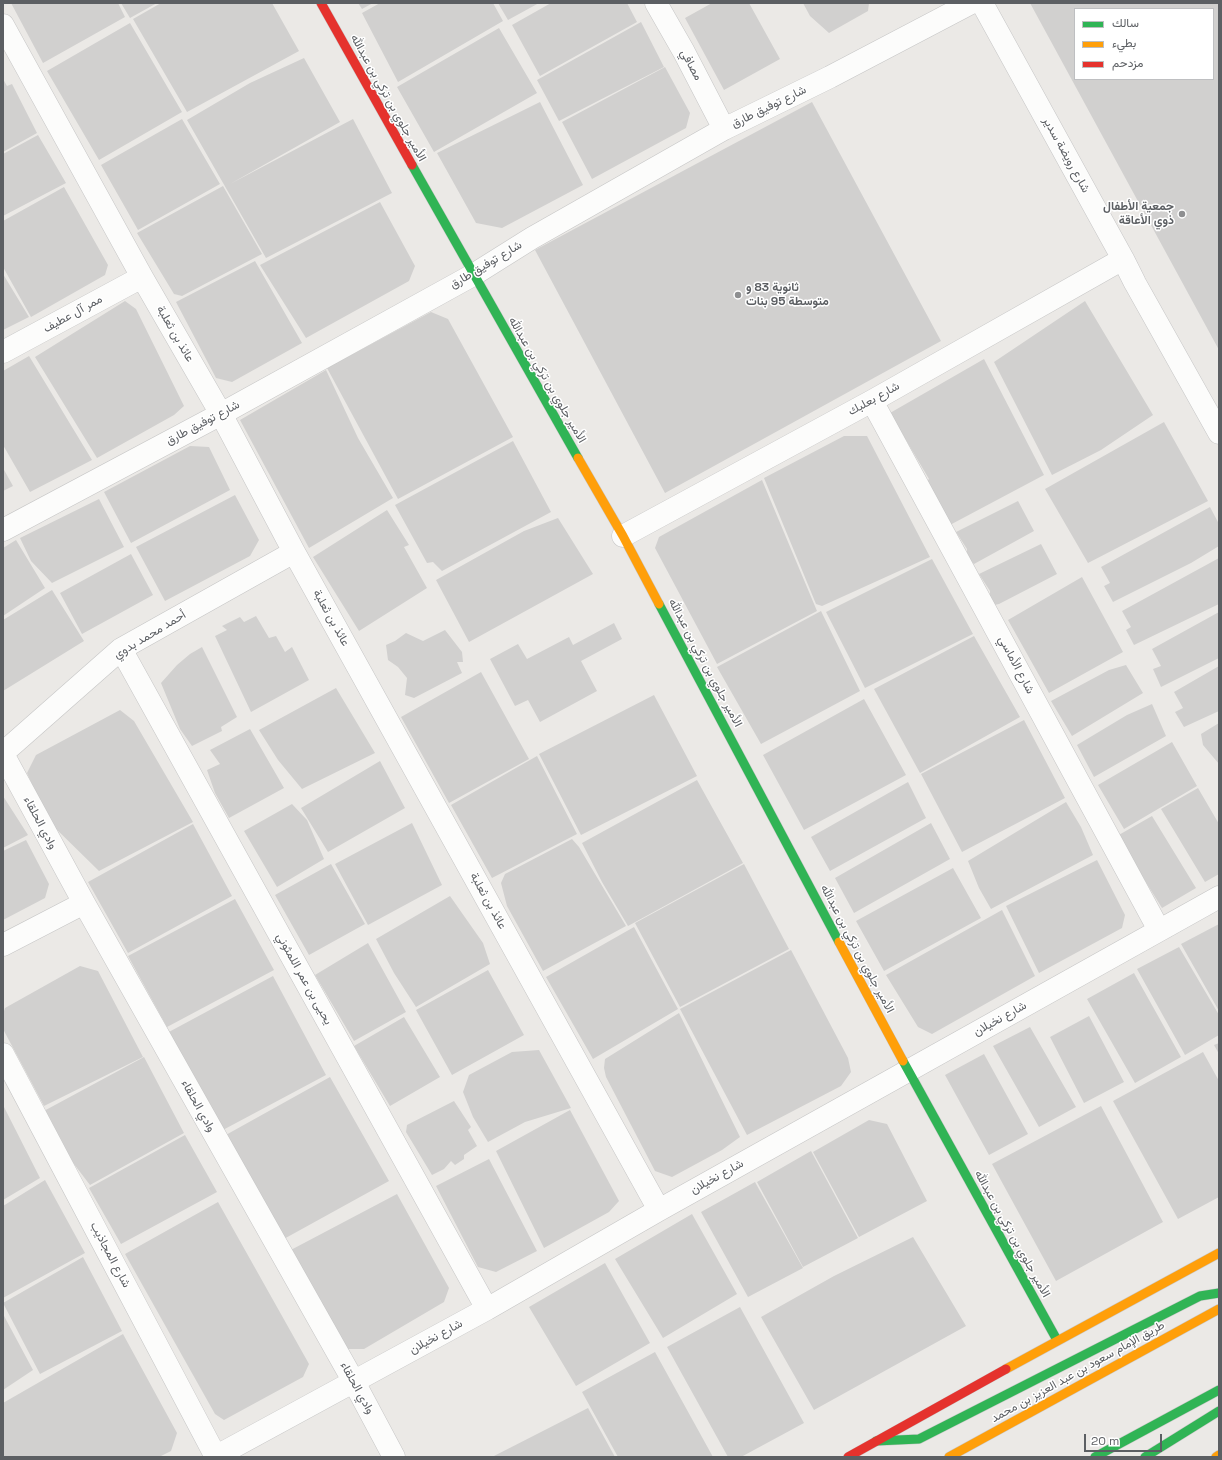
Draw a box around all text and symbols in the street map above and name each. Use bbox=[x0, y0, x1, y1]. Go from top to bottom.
legend bbox=[1074, 8, 1214, 80]
text: سالك bbox=[1112, 15, 1139, 31]
street label: الأمير جلوي بن تركي بن عبدالله bbox=[347, 32, 429, 164]
text: بطيء bbox=[1112, 35, 1136, 51]
street label: مصافي bbox=[677, 47, 705, 83]
text: مزدحم bbox=[1112, 55, 1143, 71]
street label: شارع توفيق طارق bbox=[729, 83, 809, 131]
street label: شارع رويضة سدير bbox=[1039, 115, 1093, 195]
place label: جمعية الأطفال ذوي الأعاقة bbox=[1103, 200, 1174, 228]
marker: جمعية الأطفال ذوي الأعاقة bbox=[1177, 209, 1187, 219]
street label: شارع توفيق طارق bbox=[447, 238, 525, 292]
place label: ثانوية 83 و متوسطة 95 بنات bbox=[746, 281, 829, 309]
marker: ثانوية 83 و متوسطة 95 بنات bbox=[733, 290, 743, 300]
street label: ممر آل عطيف bbox=[41, 292, 105, 336]
street label: عائذ بن ثعلبة bbox=[153, 303, 197, 365]
street label: الأمير جلوي بن تركي بن عبدالله bbox=[505, 314, 589, 446]
street label: شارع بعلبك bbox=[846, 379, 902, 419]
street label: شارع توفيق طارق bbox=[164, 398, 242, 448]
street label: عائذ بن ثعلبة bbox=[310, 587, 352, 649]
street label: الأمير جلوي بن تركي بن عبدالله bbox=[665, 596, 745, 730]
street label: أحمد محمد بدوي bbox=[111, 608, 189, 662]
street label: شارع الأماسي bbox=[995, 634, 1037, 696]
street label: وادي الحلقاء bbox=[20, 794, 60, 852]
street label: عائذ بن ثعلبة bbox=[467, 870, 509, 932]
street label: الأمير جلوي بن تركي بن عبدالله bbox=[817, 882, 897, 1016]
street label: يحيى بن عمر اللمثوني bbox=[273, 931, 335, 1027]
street label: شارع نخيلان bbox=[971, 999, 1029, 1039]
street label: وادي الحلقاء bbox=[178, 1077, 218, 1135]
street label: شارع نخيلان bbox=[688, 1157, 746, 1197]
street label: الأمير جلوي بن تركي بن عبدالله bbox=[971, 1168, 1053, 1300]
street label: شارع المجاذيب bbox=[87, 1220, 133, 1290]
street label: شارع نخيلان bbox=[407, 1317, 465, 1357]
street label: طريق الإمام سعود بن عبد العزيز بن محمد bbox=[989, 1318, 1167, 1426]
street label: وادي الحلقاء bbox=[337, 1359, 377, 1417]
scale bar bbox=[1086, 1426, 1164, 1452]
text: 20 m bbox=[1091, 1433, 1119, 1449]

